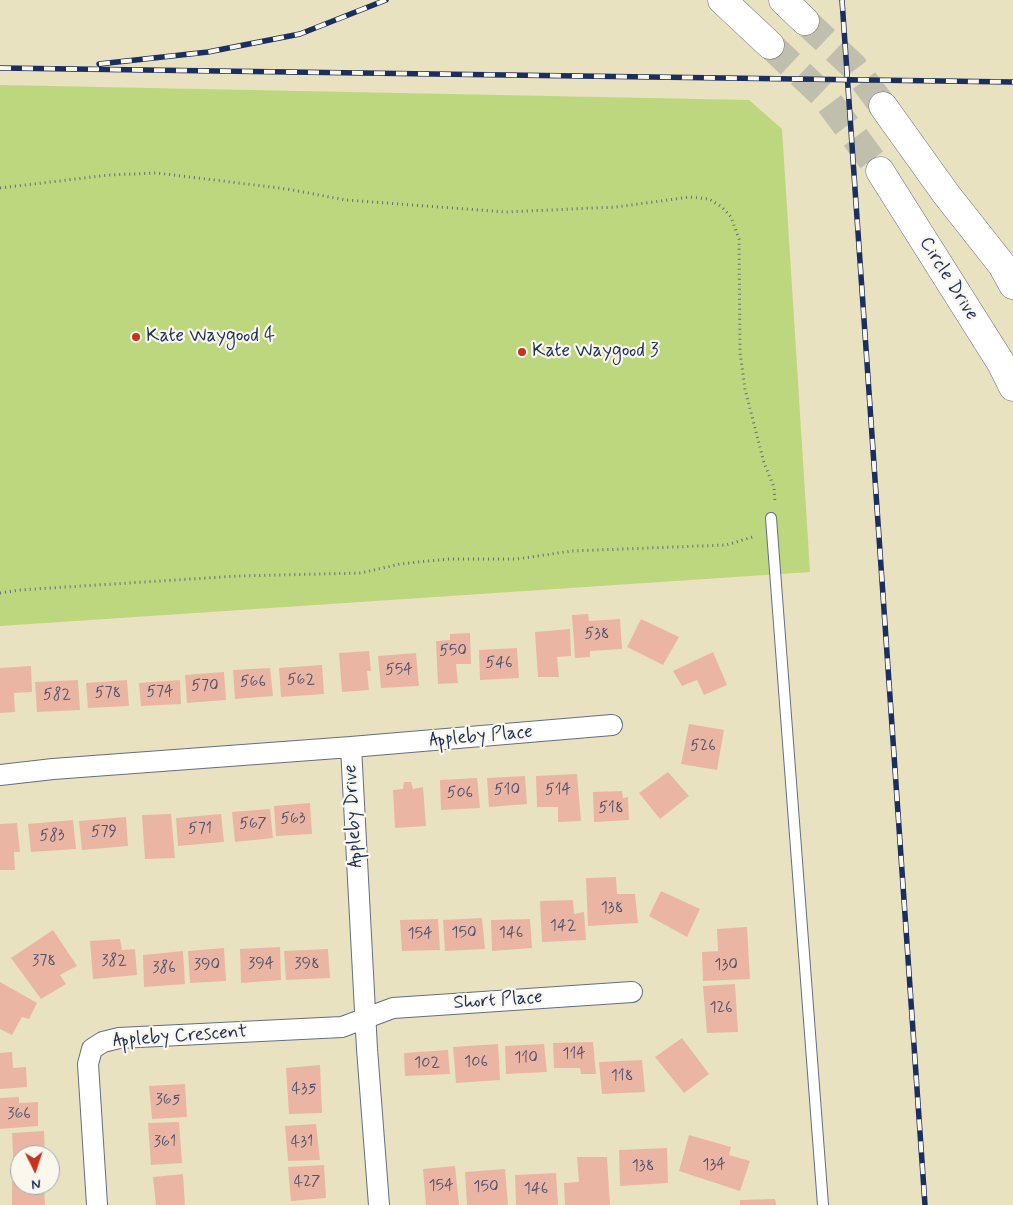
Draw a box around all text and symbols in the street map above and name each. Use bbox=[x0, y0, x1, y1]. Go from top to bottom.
street label: Circle Drive bbox=[913, 233, 983, 325]
place label: Kate Waygood 4 bbox=[146, 326, 275, 348]
marker: Kate Waygood 4 bbox=[130, 331, 142, 343]
place label: Kate Waygood 3 bbox=[532, 341, 659, 363]
marker: Kate Waygood 3 bbox=[516, 346, 528, 358]
house number: 538 bbox=[584, 625, 610, 645]
house number: 550 bbox=[439, 642, 467, 662]
house number: 546 bbox=[486, 654, 512, 674]
house number: 554 bbox=[385, 661, 413, 681]
house number: 562 bbox=[287, 671, 315, 691]
house number: 566 bbox=[240, 673, 266, 693]
house number: 570 bbox=[191, 677, 219, 697]
house number: 574 bbox=[146, 683, 174, 703]
house number: 578 bbox=[95, 684, 121, 704]
house number: 582 bbox=[43, 686, 71, 706]
street label: Appleby Place bbox=[428, 721, 534, 753]
house number: 526 bbox=[690, 737, 716, 757]
street label: Appleby Drive bbox=[340, 764, 368, 868]
house number: 510 bbox=[494, 781, 520, 801]
house number: 514 bbox=[545, 781, 571, 801]
house number: 506 bbox=[447, 784, 473, 804]
house number: 518 bbox=[598, 799, 624, 819]
house number: 563 bbox=[281, 810, 305, 830]
house number: 567 bbox=[239, 815, 267, 835]
house number: 571 bbox=[188, 820, 212, 840]
house number: 579 bbox=[91, 823, 117, 843]
house number: 583 bbox=[40, 827, 64, 847]
house number: 138 bbox=[601, 899, 623, 919]
house number: 142 bbox=[550, 917, 576, 937]
house number: 150 bbox=[451, 924, 477, 944]
house number: 146 bbox=[499, 924, 523, 944]
house number: 154 bbox=[407, 925, 433, 945]
house number: 378 bbox=[32, 952, 56, 972]
house number: 382 bbox=[101, 952, 127, 972]
house number: 394 bbox=[248, 955, 274, 975]
house number: 398 bbox=[294, 955, 320, 975]
house number: 390 bbox=[194, 956, 220, 976]
house number: 130 bbox=[714, 956, 738, 976]
house number: 386 bbox=[152, 959, 176, 979]
street label: Short Place bbox=[453, 987, 543, 1015]
house number: 126 bbox=[709, 999, 733, 1019]
street label: Appleby Crescent bbox=[112, 1021, 248, 1053]
house number: 114 bbox=[562, 1045, 586, 1065]
house number: 110 bbox=[514, 1049, 538, 1069]
house number: 106 bbox=[464, 1053, 488, 1073]
house number: 102 bbox=[414, 1054, 440, 1074]
house number: 118 bbox=[611, 1067, 633, 1087]
house number: 435 bbox=[292, 1080, 316, 1100]
house number: 365 bbox=[156, 1091, 180, 1111]
house number: 366 bbox=[7, 1105, 31, 1125]
house number: 361 bbox=[154, 1133, 176, 1153]
house number: 431 bbox=[291, 1133, 313, 1153]
north arrow bbox=[10, 1145, 60, 1195]
house number: 134 bbox=[702, 1156, 726, 1176]
house number: 138 bbox=[632, 1157, 654, 1177]
house number: 427 bbox=[294, 1173, 320, 1193]
text: N bbox=[31, 1175, 41, 1193]
house number: 154 bbox=[428, 1177, 454, 1197]
house number: 150 bbox=[473, 1178, 499, 1198]
house number: 146 bbox=[524, 1180, 548, 1200]

